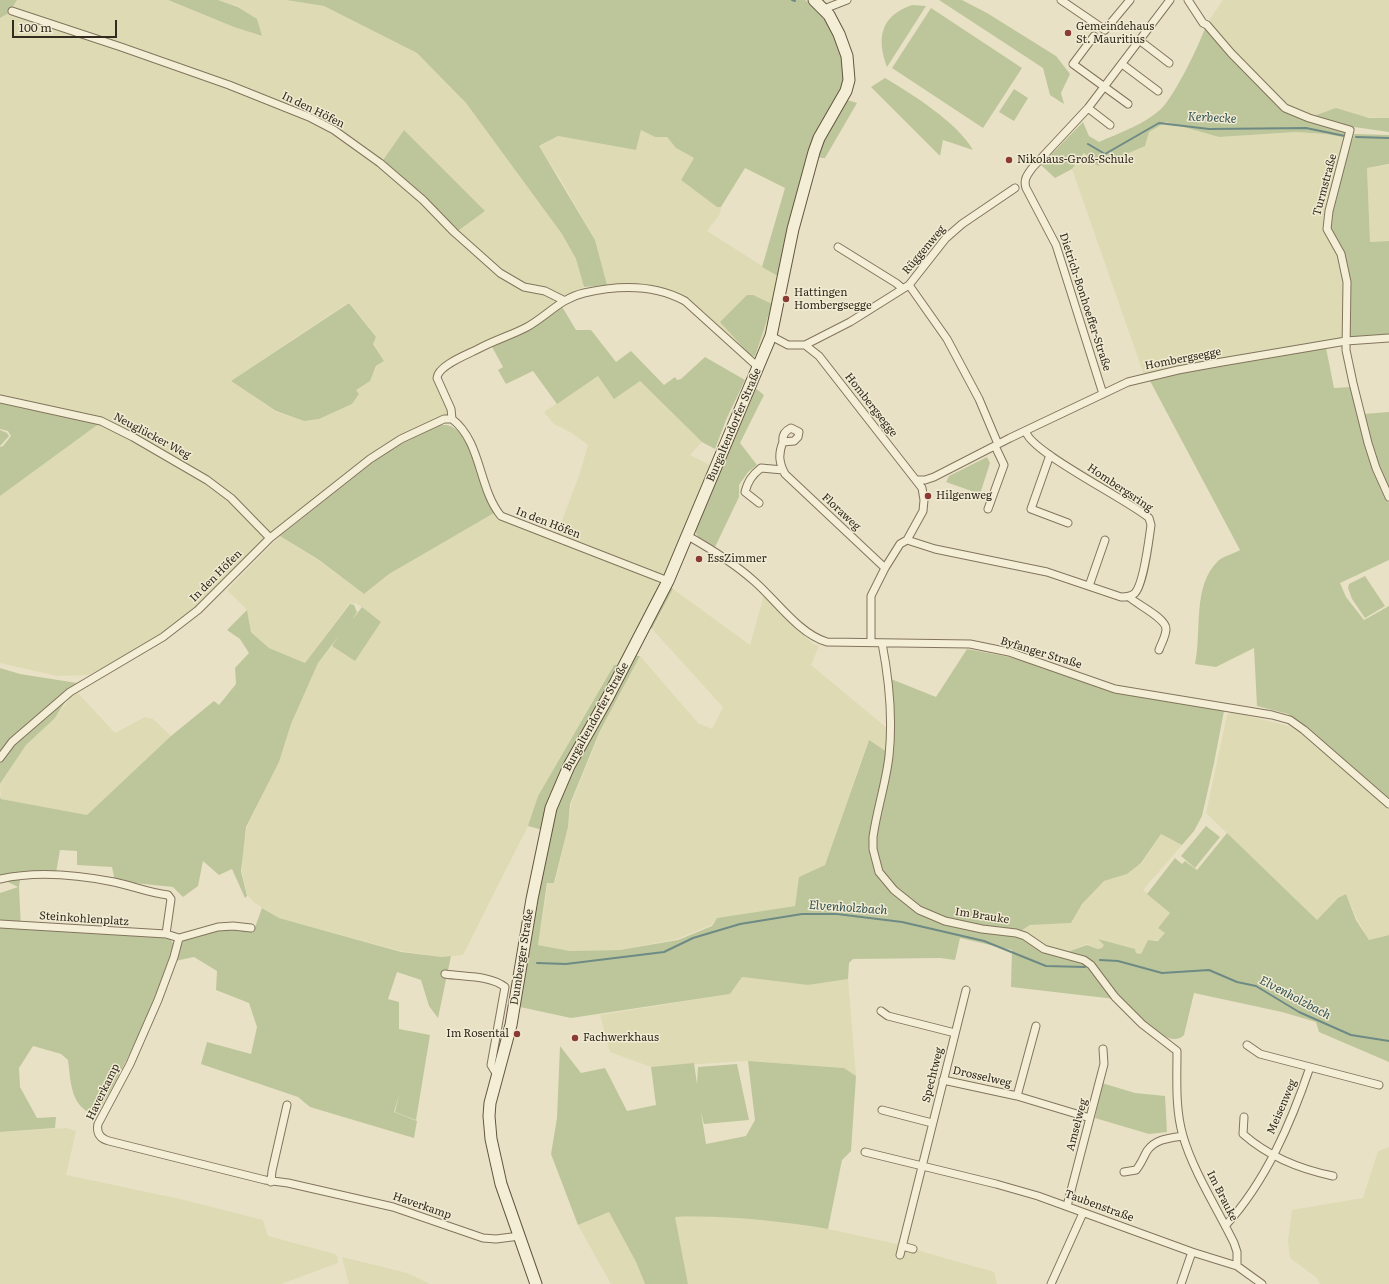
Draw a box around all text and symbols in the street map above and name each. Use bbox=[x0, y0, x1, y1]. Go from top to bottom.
scale bar bbox=[14, 12, 119, 38]
text: 100 m bbox=[19, 18, 52, 36]
place label: Gemeindehaus St. Mauritius bbox=[1076, 20, 1154, 46]
marker: Gemeindehaus St. Mauritius bbox=[1063, 28, 1073, 38]
street label: In den Höfen bbox=[279, 89, 347, 131]
water label: Kerbecke bbox=[1187, 110, 1237, 126]
street label: Turmstraße bbox=[1310, 152, 1340, 218]
place label: Nikolaus-Groß-Schule bbox=[1017, 153, 1134, 167]
marker: Nikolaus-Groß-Schule bbox=[1004, 155, 1014, 165]
street label: Rüggenweg bbox=[900, 223, 948, 277]
street label: Dietrich-Bonhoeffer-Straße bbox=[1056, 231, 1114, 373]
place label: Hattingen Hombergsegge bbox=[794, 286, 872, 312]
marker: Hattingen Hombergsegge bbox=[781, 294, 791, 304]
street label: Hombergsegge bbox=[1144, 345, 1222, 373]
street label: Burgaltendorfer Straße bbox=[704, 366, 764, 484]
street label: Hombergsegge bbox=[842, 370, 900, 440]
street label: Neuglücker Weg bbox=[111, 410, 193, 462]
street label: Hombergsring bbox=[1085, 461, 1155, 515]
place label: Hilgenweg bbox=[936, 489, 992, 503]
street label: Floraweg bbox=[819, 491, 863, 533]
marker: Hilgenweg bbox=[923, 491, 933, 501]
street label: In den Höfen bbox=[514, 505, 582, 541]
street label: In den Höfen bbox=[187, 547, 245, 605]
place label: EssZimmer bbox=[707, 552, 767, 566]
marker: EssZimmer bbox=[694, 554, 704, 564]
street label: Byfanger Straße bbox=[999, 634, 1083, 672]
street label: Burgaltendorfer Straße bbox=[561, 660, 631, 774]
water label: Elvenholzbach bbox=[808, 898, 888, 918]
street label: Im Brauke bbox=[954, 905, 1010, 927]
street label: Dumberger Straße bbox=[508, 908, 536, 1006]
street label: Steinkohlenplatz bbox=[39, 909, 129, 929]
water label: Elvenholzbach bbox=[1257, 973, 1333, 1023]
place label: Im Rosental bbox=[446, 1027, 509, 1041]
marker: Im Rosental bbox=[512, 1029, 522, 1039]
place label: Fachwerkhaus bbox=[583, 1031, 659, 1045]
marker: Fachwerkhaus bbox=[570, 1033, 580, 1043]
street label: Spechtweg bbox=[920, 1046, 946, 1104]
street label: Haverkamp bbox=[84, 1062, 122, 1122]
street label: Drosselweg bbox=[951, 1064, 1013, 1090]
street label: Meisenweg bbox=[1264, 1077, 1300, 1137]
street label: Amselweg bbox=[1064, 1097, 1090, 1153]
street label: Im Brauke bbox=[1204, 1169, 1240, 1223]
street label: Taubenstraße bbox=[1063, 1187, 1135, 1225]
street label: Haverkamp bbox=[391, 1190, 453, 1222]

